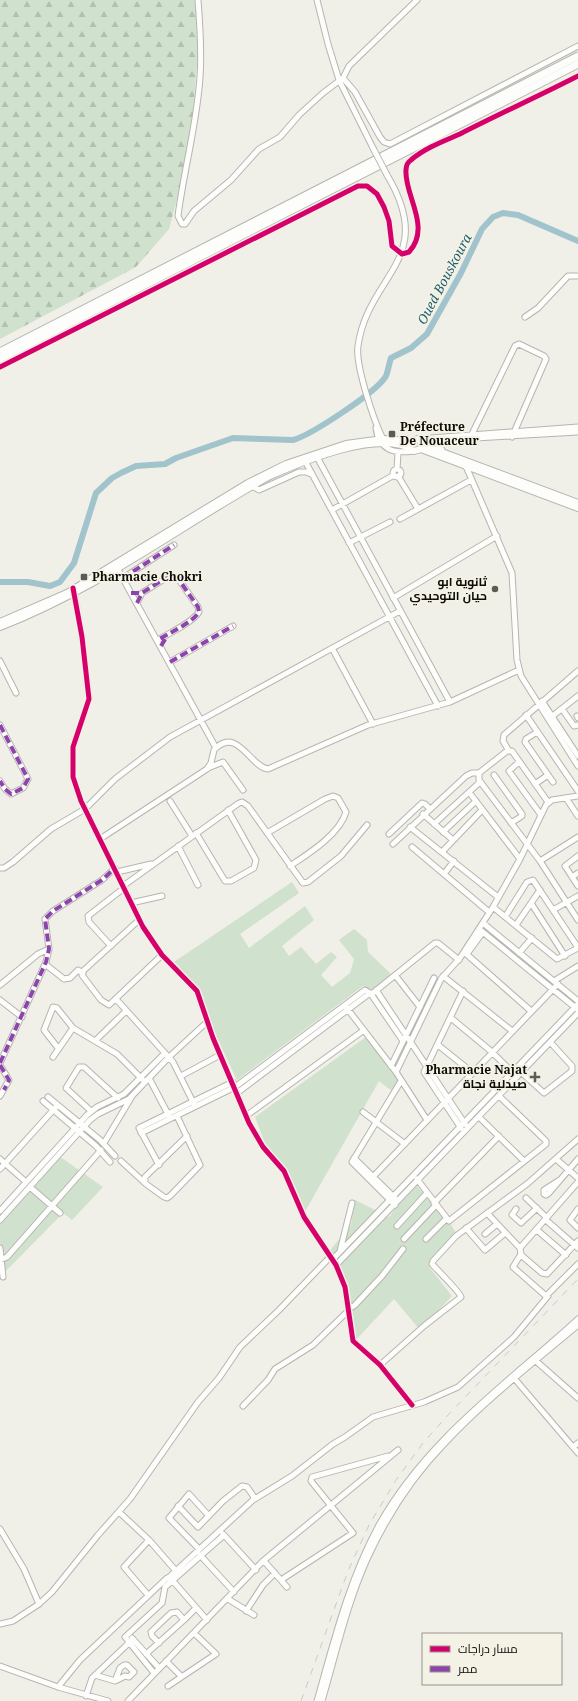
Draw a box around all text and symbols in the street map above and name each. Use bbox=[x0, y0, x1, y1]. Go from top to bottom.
water label: Oued Bouskoura bbox=[413, 230, 476, 327]
place label: Préfecture De Nouaceur bbox=[400, 418, 479, 449]
marker: Préfecture De Nouaceur bbox=[387, 429, 397, 439]
place label: Pharmacie Chokri bbox=[92, 568, 203, 585]
marker: Pharmacie Chokri bbox=[79, 572, 89, 582]
place label: ثانوية ابو حيان التوحيدي bbox=[410, 573, 488, 606]
marker: ثانوية ابو حيان التوحيدي bbox=[490, 584, 500, 594]
place label: Pharmacie Najat صيدلية نجاة bbox=[425, 1061, 527, 1092]
marker: Pharmacie Najat صيدلية نجاة bbox=[530, 1072, 540, 1082]
legend bbox=[422, 1633, 562, 1685]
text: مسار دراجات bbox=[458, 1640, 518, 1657]
text: ممر bbox=[457, 1660, 477, 1677]

